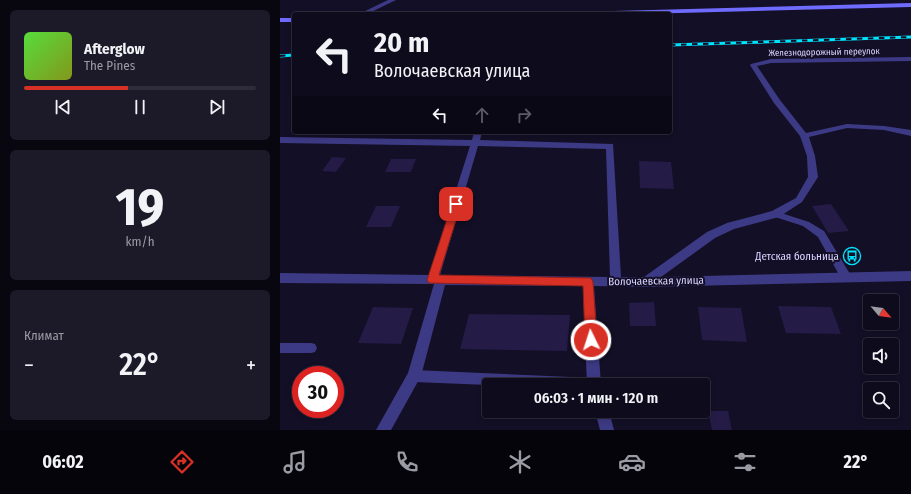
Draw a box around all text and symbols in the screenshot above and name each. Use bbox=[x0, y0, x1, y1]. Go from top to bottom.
text: 20 m bbox=[374, 26, 429, 59]
icon: left bbox=[308, 28, 360, 80]
text: Afterglow bbox=[84, 40, 145, 58]
street label: Железнодорожный переулок bbox=[768, 46, 880, 58]
text: The Pines bbox=[84, 58, 135, 73]
text: Волочаевская улица bbox=[374, 60, 530, 82]
icon: previous bbox=[52, 96, 74, 118]
icon: pause bbox=[129, 96, 151, 118]
icon: next bbox=[206, 96, 228, 118]
icon: left bbox=[429, 104, 451, 126]
icon: ahead bbox=[471, 104, 493, 126]
icon: right bbox=[513, 104, 535, 126]
text: 19 bbox=[116, 176, 164, 239]
pin bbox=[439, 187, 473, 221]
icon: arrive bbox=[445, 193, 467, 215]
text: km/h bbox=[126, 234, 155, 249]
bus stop icon: Детская больница bbox=[842, 246, 862, 266]
place label: Детская больница bbox=[754, 250, 839, 263]
street label: Волочаевская улица bbox=[608, 274, 704, 288]
north arrow bbox=[863, 294, 899, 330]
map controls bbox=[863, 294, 899, 418]
position arrow bbox=[570, 319, 612, 361]
text: Климат bbox=[24, 328, 64, 343]
button: sound bbox=[863, 338, 899, 374]
text: 22° bbox=[119, 347, 161, 383]
text: − bbox=[24, 352, 34, 379]
text: + bbox=[246, 352, 256, 379]
speed limit sign: 30 bbox=[292, 366, 344, 418]
button: search bbox=[863, 382, 899, 418]
text: 06:03 · 1 мин · 120 m bbox=[534, 389, 658, 407]
icon: directions bbox=[168, 448, 196, 476]
icon: music bbox=[281, 448, 309, 476]
icon: phone bbox=[393, 448, 421, 476]
icon: climate bbox=[506, 448, 534, 476]
icon: car bbox=[618, 448, 646, 476]
icon: filters bbox=[731, 448, 759, 476]
text: 06:02 bbox=[42, 451, 84, 473]
text: 22° bbox=[844, 451, 869, 473]

